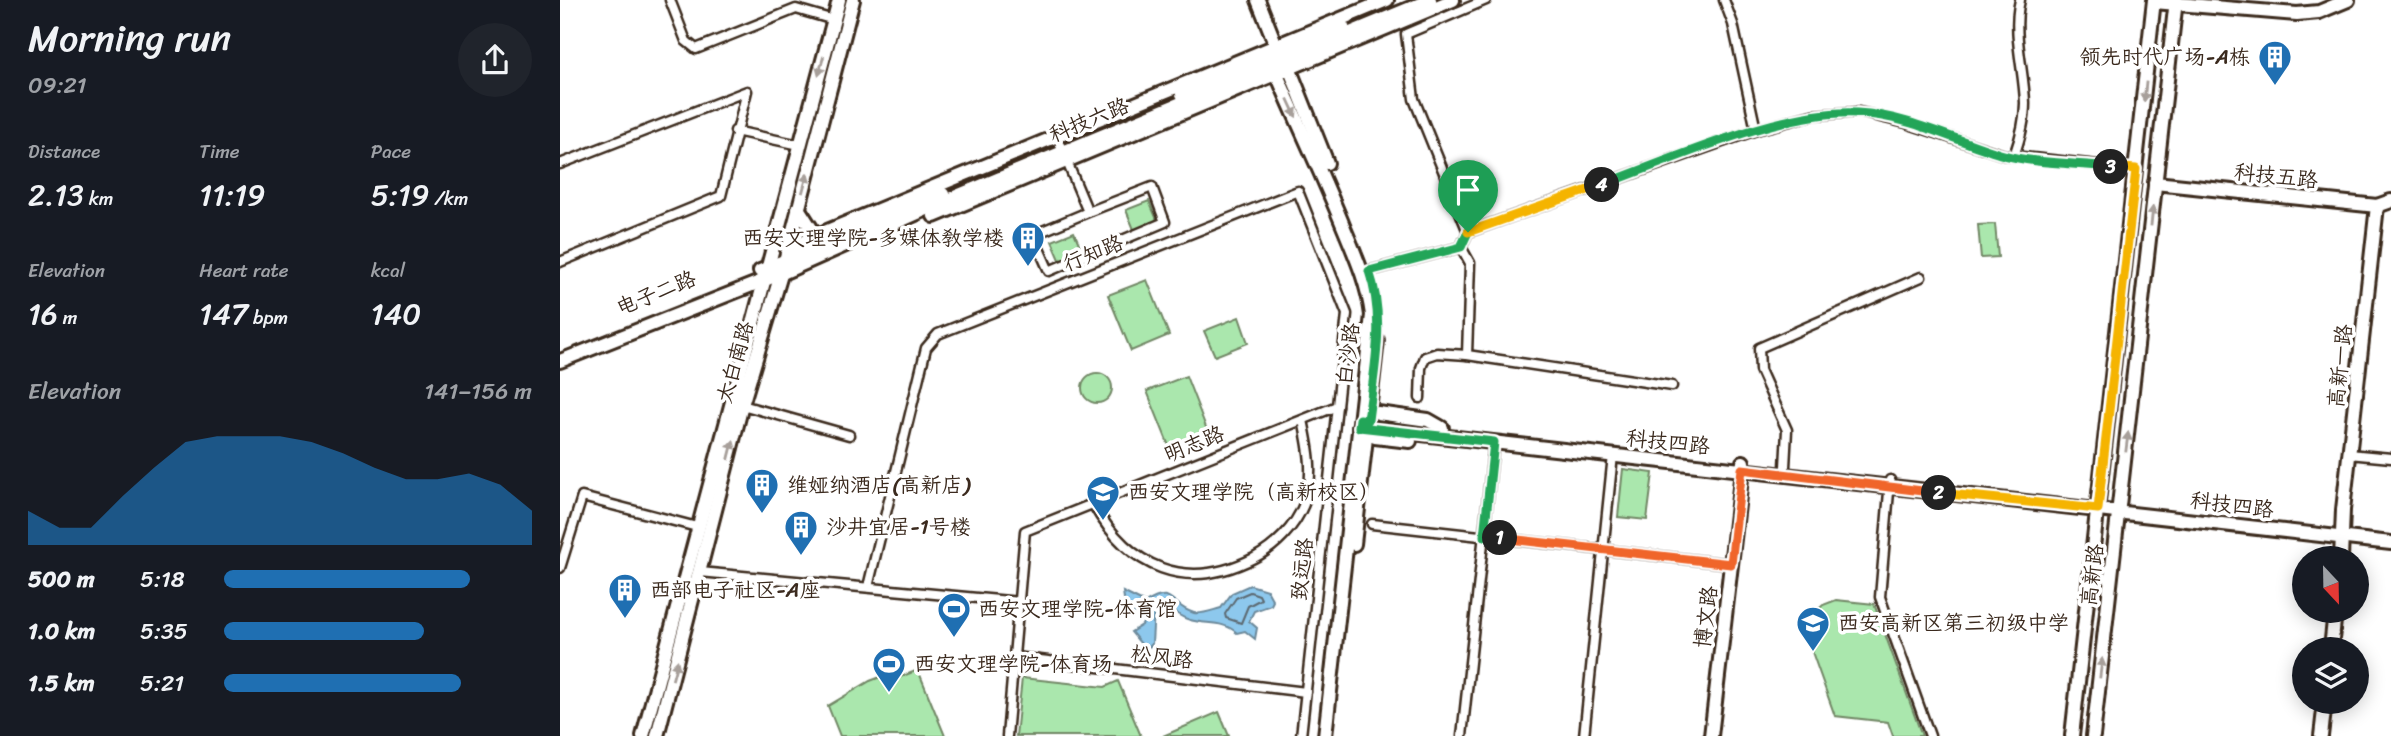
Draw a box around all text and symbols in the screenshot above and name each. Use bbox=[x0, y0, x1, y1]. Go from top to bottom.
text: Morning run bbox=[28, 5, 231, 72]
button: share bbox=[458, 23, 532, 97]
place label: 领先时代广场-A栋 bbox=[2079, 38, 2250, 76]
building icon: 领先时代广场-A栋 bbox=[2256, 38, 2294, 87]
one-way arrow bbox=[816, 56, 826, 77]
text: 09:21 bbox=[28, 65, 87, 106]
one-way arrow bbox=[2139, 81, 2150, 103]
street label: 科技六路 bbox=[1043, 87, 1135, 153]
one-way arrow bbox=[1286, 98, 1297, 119]
text: Distance bbox=[28, 135, 100, 168]
text: Time bbox=[199, 135, 240, 168]
text: Pace bbox=[371, 135, 411, 168]
pin: 3 bbox=[2094, 150, 2128, 184]
text: 3 bbox=[2105, 150, 2116, 183]
street label: 科技五路 bbox=[2232, 153, 2320, 199]
pin bbox=[1438, 160, 1498, 232]
text: 2.13 bbox=[28, 168, 84, 222]
text: 11:19 bbox=[199, 168, 265, 222]
text: 5:19 bbox=[371, 168, 429, 222]
pin: 4 bbox=[1584, 168, 1620, 202]
text: 4 bbox=[1596, 168, 1607, 201]
icon: arrive bbox=[1449, 171, 1487, 209]
one-way arrow bbox=[800, 172, 811, 194]
text: km bbox=[84, 182, 113, 215]
text: /km bbox=[429, 182, 468, 215]
one-way arrow bbox=[2146, 205, 2157, 227]
place label: 西安文理学院-多媒体教学楼 bbox=[742, 219, 1004, 257]
building icon: 西安文理学院-多媒体教学楼 bbox=[1009, 219, 1047, 268]
street label: 行知路 bbox=[1057, 224, 1129, 282]
text: Elevation bbox=[28, 254, 105, 287]
text: Heart rate bbox=[199, 254, 289, 287]
text: kcal bbox=[371, 254, 405, 287]
street label: 电子二路 bbox=[610, 260, 702, 326]
text: 16 bbox=[28, 287, 58, 341]
text: 147 bbox=[199, 287, 248, 341]
text: 140 bbox=[371, 287, 421, 341]
text: m bbox=[58, 301, 77, 334]
text: bpm bbox=[248, 301, 288, 334]
street label: 太白南路 bbox=[705, 316, 765, 408]
street label: 白沙路 bbox=[1325, 320, 1371, 388]
street label: 高新一路 bbox=[2317, 322, 2363, 410]
text: Elevation bbox=[28, 371, 121, 412]
text: 141–156 m bbox=[424, 371, 532, 412]
street label: 明志路 bbox=[1158, 415, 1230, 473]
street label: 科技四路 bbox=[1624, 419, 1712, 465]
one-way arrow bbox=[2121, 431, 2132, 453]
one-way arrow bbox=[726, 438, 737, 460]
building icon: 维娅纳酒店(高新店) bbox=[743, 466, 781, 515]
place label: 维娅纳酒店(高新店) bbox=[787, 466, 971, 504]
school or university icon: 西安文理学院（高新校区） bbox=[1084, 473, 1122, 522]
place label: 西安文理学院（高新校区） bbox=[1128, 473, 1380, 511]
pin: 2 bbox=[1922, 476, 1956, 510]
text: 2 bbox=[1933, 476, 1944, 509]
street label: 科技四路 bbox=[2188, 481, 2276, 529]
building icon: 沙井宜居-1号楼 bbox=[782, 508, 820, 557]
place label: 沙井宜居-1号楼 bbox=[826, 508, 971, 546]
pin: 1 bbox=[1482, 520, 1518, 556]
text: 1 bbox=[1495, 521, 1504, 554]
street label: 致远路 bbox=[1280, 536, 1324, 602]
street label: 高新路 bbox=[2069, 541, 2115, 609]
north arrow bbox=[2292, 546, 2370, 623]
map controls bbox=[2292, 546, 2369, 714]
text: 500 m bbox=[28, 559, 95, 600]
text: 5:18 bbox=[140, 559, 185, 600]
building icon: 西部电子社区-A座 bbox=[606, 571, 644, 620]
place label: 西部电子社区-A座 bbox=[650, 571, 821, 609]
street label: 博文路 bbox=[1683, 583, 1729, 651]
sports icon: 西安文理学院-体育馆 bbox=[935, 590, 973, 639]
place label: 西安文理学院-体育馆 bbox=[978, 590, 1177, 628]
school or university icon: 西安高新区第三初级中学 bbox=[1794, 604, 1832, 653]
place label: 西安高新区第三初级中学 bbox=[1838, 604, 2069, 642]
text: 1.0 km bbox=[28, 611, 95, 652]
text: 5:35 bbox=[140, 611, 188, 652]
street label: 松风路 bbox=[1128, 634, 1196, 680]
button: layers bbox=[2292, 637, 2369, 714]
sports icon: 西安文理学院-体育场 bbox=[870, 645, 908, 694]
place label: 西安文理学院-体育场 bbox=[914, 645, 1113, 683]
one-way arrow bbox=[2095, 657, 2106, 679]
one-way arrow bbox=[670, 659, 680, 680]
text: 1.5 km bbox=[28, 663, 95, 704]
text: 5:21 bbox=[140, 663, 184, 704]

